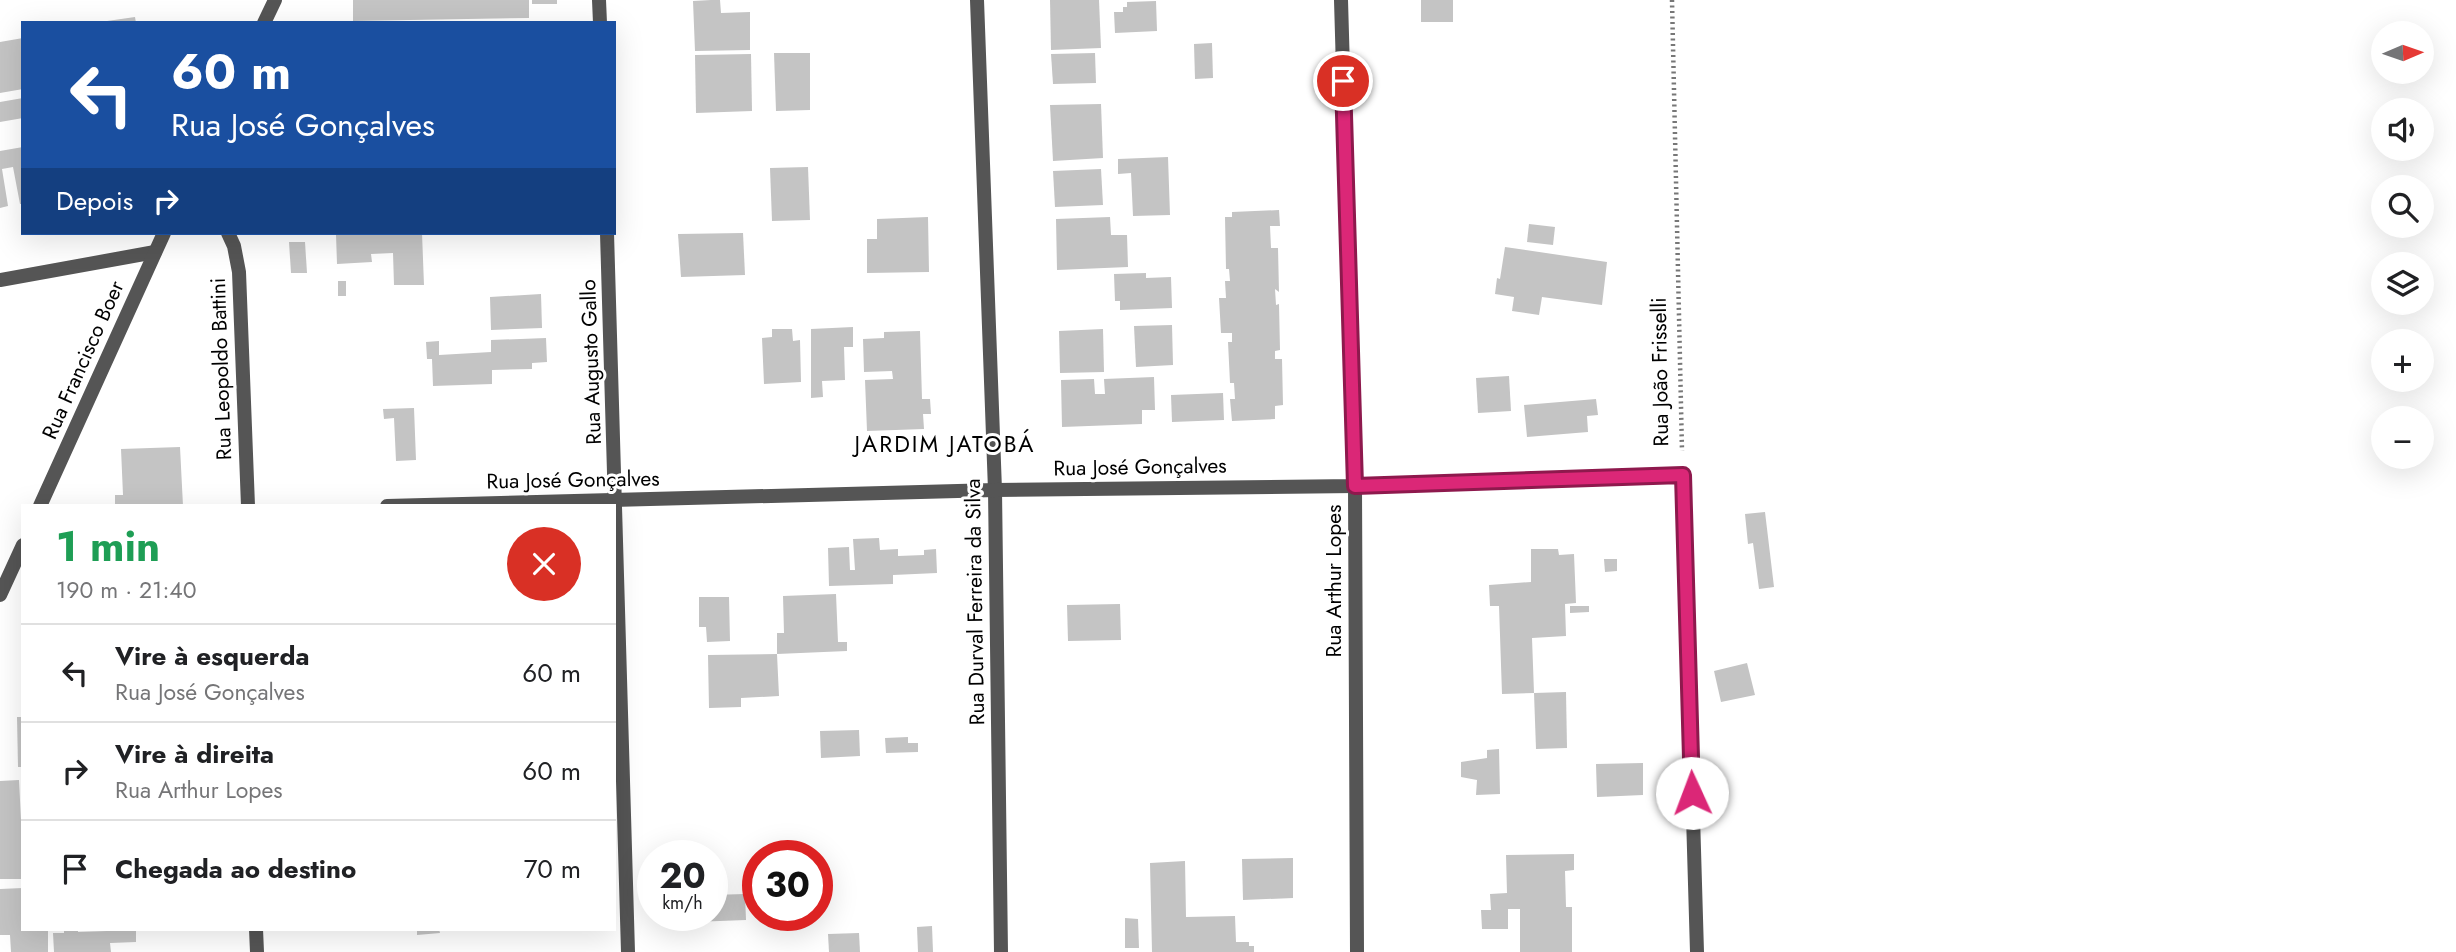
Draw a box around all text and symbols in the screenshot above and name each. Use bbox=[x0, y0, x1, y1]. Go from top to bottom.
north arrow bbox=[2371, 21, 2434, 84]
map controls bbox=[2371, 21, 2434, 469]
text: 60 m bbox=[171, 37, 291, 107]
icon: left bbox=[56, 49, 147, 140]
pin bbox=[1313, 51, 1373, 111]
icon: arrive bbox=[1324, 62, 1362, 100]
button: sound bbox=[2371, 98, 2434, 161]
text: Rua José Gonçalves bbox=[171, 102, 435, 148]
button: search bbox=[2371, 175, 2434, 238]
text: Depois bbox=[56, 182, 133, 220]
icon: right bbox=[147, 182, 185, 220]
button: layers bbox=[2371, 252, 2434, 315]
street label: Rua Francisco Boer bbox=[35, 275, 132, 444]
street label: Rua Leopoldo Battini bbox=[203, 277, 239, 461]
street label: Rua Augusto Gallo bbox=[573, 279, 609, 445]
street label: Rua João Frisselli bbox=[1644, 297, 1676, 447]
button: + bbox=[2371, 329, 2434, 392]
button: − bbox=[2371, 406, 2434, 469]
district label: JARDIM JATOBÁ bbox=[852, 427, 1035, 461]
street label: Rua José Gonçalves bbox=[1053, 450, 1227, 484]
street label: Rua José Gonçalves bbox=[486, 463, 660, 497]
street label: Rua Durval Ferreira da Silva bbox=[958, 478, 992, 726]
street label: Rua Arthur Lopes bbox=[1319, 504, 1349, 658]
text: 1 min bbox=[56, 516, 160, 577]
button: close bbox=[507, 527, 581, 601]
text: 190 m · 21:40 bbox=[56, 573, 196, 607]
text: Vire à esquerda bbox=[115, 637, 310, 675]
icon: left bbox=[56, 654, 94, 692]
text: 60 m bbox=[522, 654, 581, 692]
text: Rua José Gonçalves bbox=[115, 675, 305, 709]
text: Vire à direita bbox=[115, 735, 274, 773]
icon: right bbox=[56, 752, 94, 790]
text: 60 m bbox=[522, 752, 581, 790]
position arrow bbox=[1655, 756, 1729, 830]
text: Rua Arthur Lopes bbox=[115, 773, 283, 807]
speed limit sign: 30 bbox=[742, 840, 833, 931]
icon: arrive bbox=[56, 850, 94, 888]
text: Chegada ao destino bbox=[115, 850, 356, 888]
text: 70 m bbox=[524, 850, 581, 888]
text: 20 bbox=[659, 851, 706, 901]
text: km/h bbox=[662, 890, 703, 916]

